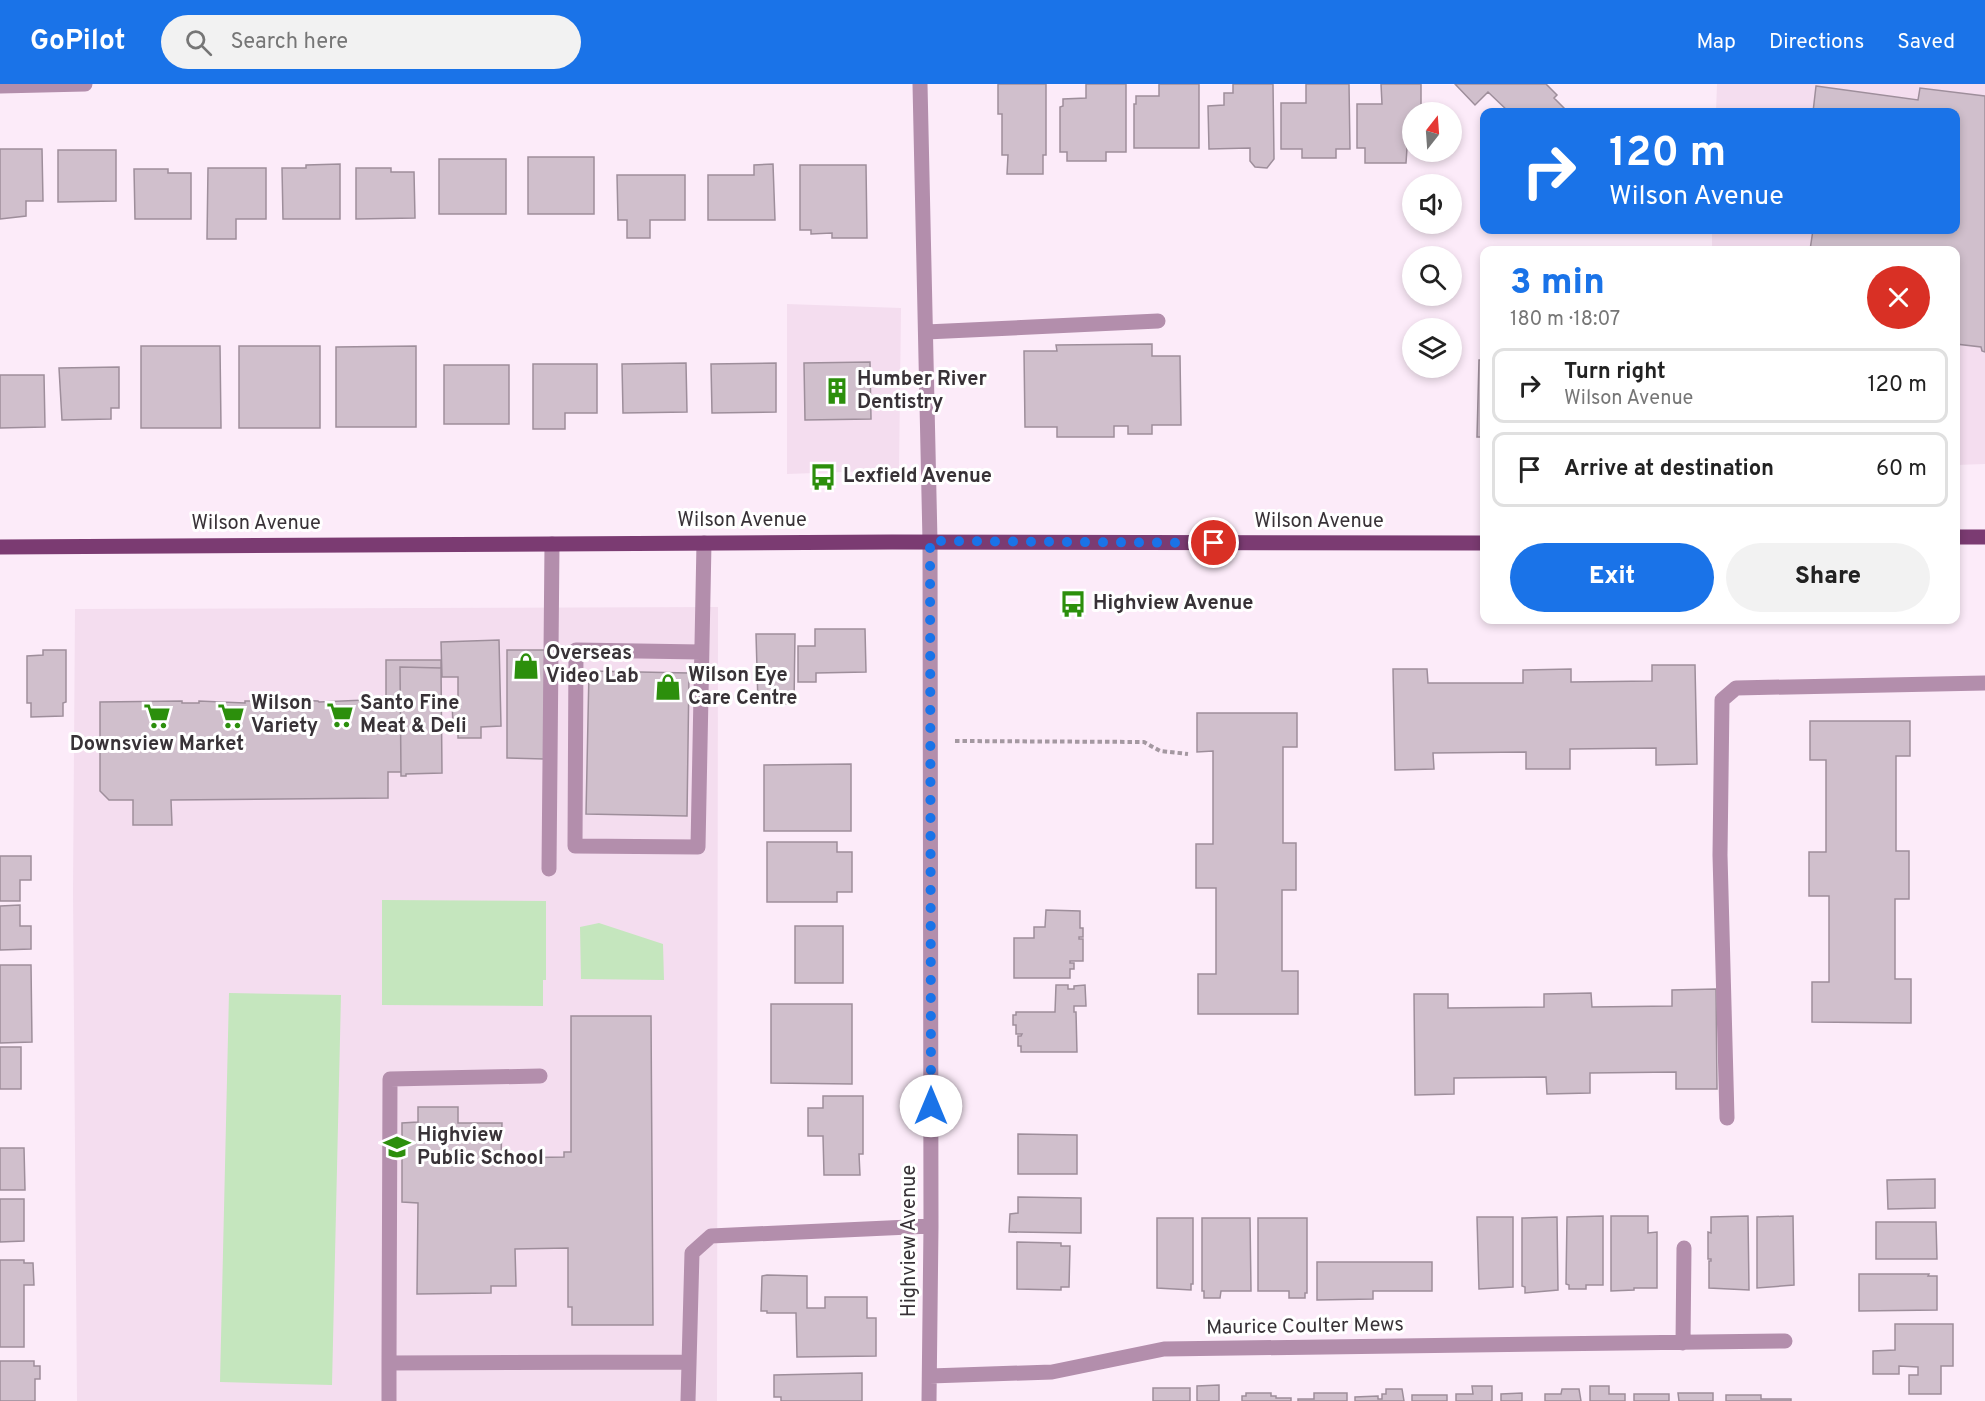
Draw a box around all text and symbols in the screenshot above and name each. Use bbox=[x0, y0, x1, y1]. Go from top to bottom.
search box bbox=[161, 15, 581, 69]
text: GoPilot bbox=[30, 24, 125, 60]
icon: search bbox=[182, 26, 215, 59]
text: Search here bbox=[230, 29, 348, 56]
text: Map bbox=[1696, 29, 1736, 56]
text: Directions bbox=[1769, 29, 1864, 56]
text: Saved bbox=[1897, 29, 1955, 56]
north arrow bbox=[1402, 102, 1462, 162]
map controls bbox=[1402, 102, 1462, 378]
text: 120 m bbox=[1609, 128, 1726, 181]
icon: right bbox=[1510, 132, 1588, 210]
button: sound bbox=[1402, 174, 1462, 234]
text: Wilson Avenue bbox=[1609, 180, 1784, 214]
button: search bbox=[1402, 246, 1462, 306]
text: 3 min bbox=[1510, 261, 1605, 307]
button: close bbox=[1867, 266, 1930, 329]
text: 180 m · 18:07 bbox=[1510, 307, 1620, 333]
button: layers bbox=[1402, 318, 1462, 378]
text: Turn right bbox=[1564, 359, 1666, 386]
place label: Humber River Dentistry bbox=[857, 367, 988, 416]
icon: right bbox=[1513, 369, 1546, 402]
text: 120 m bbox=[1867, 372, 1927, 399]
building icon: Humber River Dentistry bbox=[822, 376, 852, 406]
text: Wilson Avenue bbox=[1564, 386, 1693, 412]
icon: arrive bbox=[1513, 453, 1546, 486]
text: Arrive at destination bbox=[1564, 456, 1774, 483]
text: 60 m bbox=[1876, 456, 1927, 483]
bus stop icon: Lexfield Avenue bbox=[808, 462, 838, 492]
place label: Lexfield Avenue bbox=[843, 464, 992, 490]
street label: Wilson Avenue bbox=[677, 508, 807, 534]
street label: Wilson Avenue bbox=[1254, 509, 1384, 535]
street label: Wilson Avenue bbox=[191, 511, 321, 537]
pin bbox=[1188, 517, 1239, 568]
icon: arrive bbox=[1197, 526, 1230, 559]
button: Exit bbox=[1510, 543, 1714, 612]
button: Share bbox=[1726, 543, 1930, 612]
bus stop icon: Highview Avenue bbox=[1058, 589, 1088, 619]
place label: Highview Avenue bbox=[1093, 591, 1253, 617]
place label: Overseas Video Lab bbox=[546, 641, 639, 690]
shop icon: Overseas Video Lab bbox=[511, 651, 541, 681]
place label: Wilson Eye Care Centre bbox=[688, 663, 797, 712]
shop icon: Wilson Eye Care Centre bbox=[653, 672, 683, 702]
place label: Wilson Variety bbox=[251, 691, 318, 740]
place label: Santo Fine Meat & Deli bbox=[360, 691, 467, 740]
supermarket icon: Santo Fine Meat & Deli bbox=[325, 700, 355, 730]
supermarket icon: Downsview Market bbox=[142, 701, 172, 731]
supermarket icon: Wilson Variety bbox=[216, 701, 246, 731]
place label: Downsview Market bbox=[70, 732, 244, 758]
position arrow bbox=[899, 1074, 963, 1138]
place label: Highview Public School bbox=[417, 1123, 544, 1172]
school or university icon: Highview Public School bbox=[382, 1132, 412, 1162]
street label: Highview Avenue bbox=[897, 1165, 923, 1317]
street label: Maurice Coulter Mews bbox=[1206, 1312, 1404, 1342]

